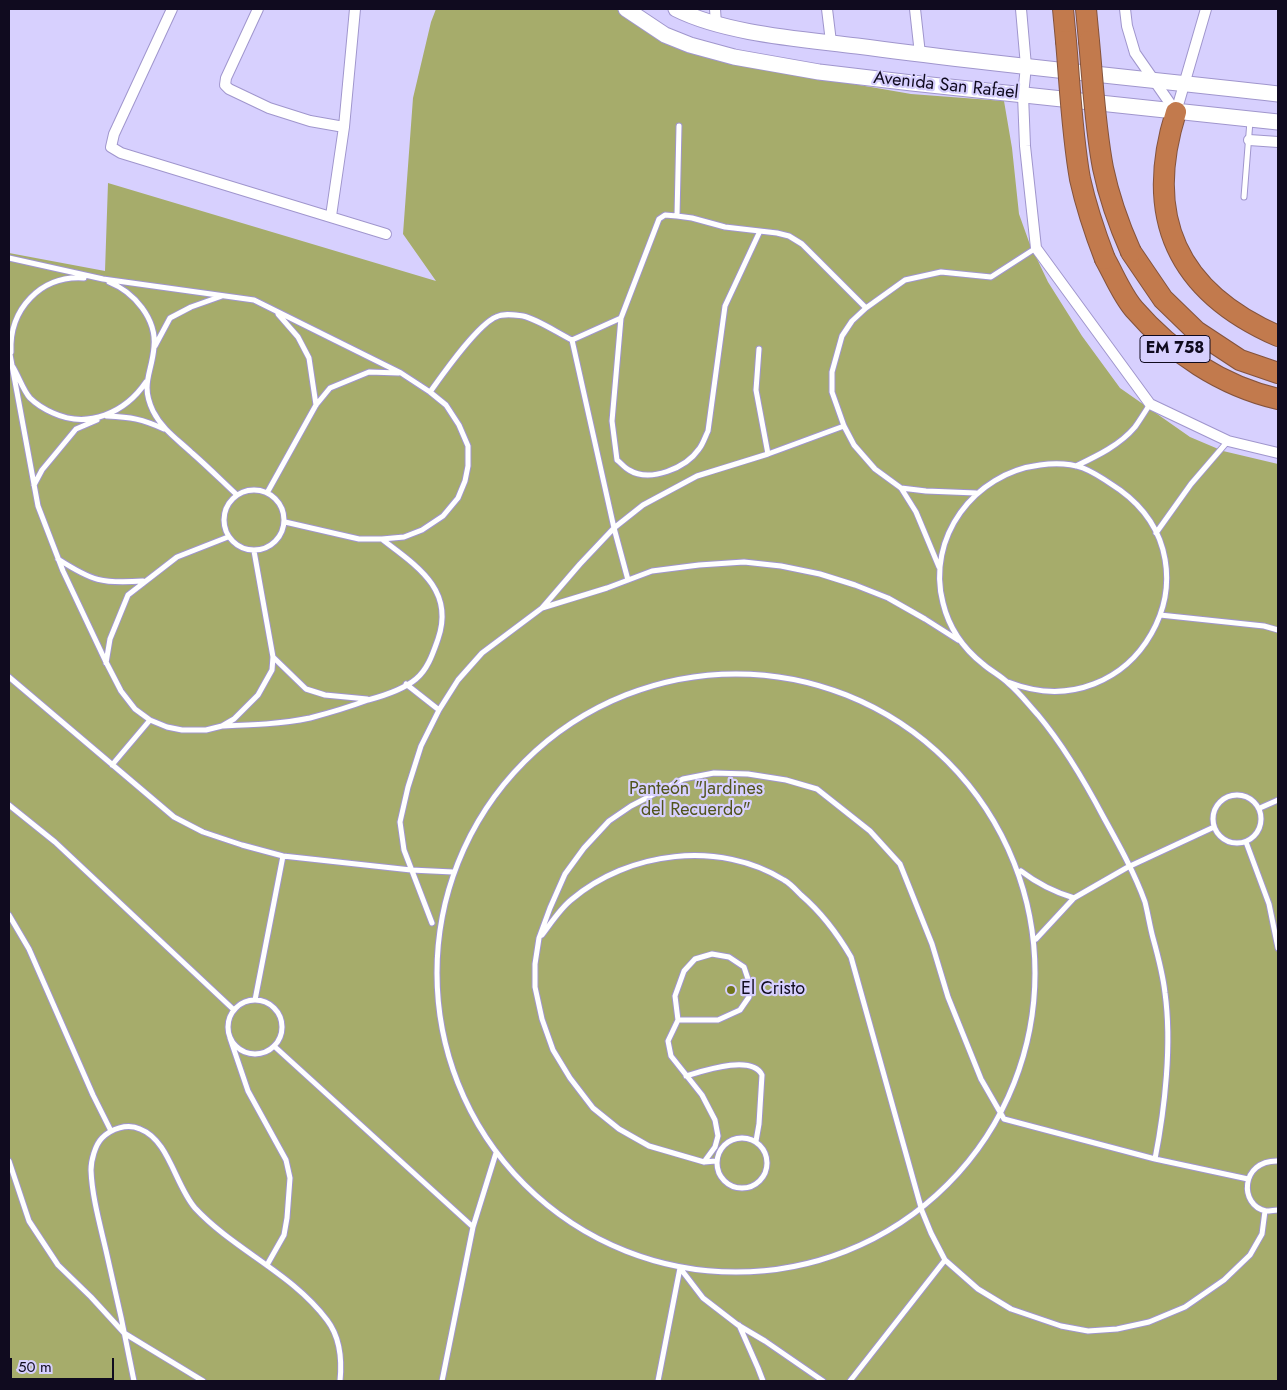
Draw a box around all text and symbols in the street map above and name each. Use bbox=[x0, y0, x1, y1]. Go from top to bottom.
street label: Avenida San Rafael bbox=[872, 68, 1020, 104]
road number: EM 758 bbox=[1140, 336, 1210, 362]
park label: Panteón "Jardines del Recuerdo" bbox=[629, 779, 763, 822]
place label: El Cristo bbox=[741, 979, 805, 1001]
marker: El Cristo bbox=[725, 984, 737, 996]
scale bar bbox=[12, 1348, 116, 1380]
text: 50 m bbox=[18, 1356, 52, 1378]

